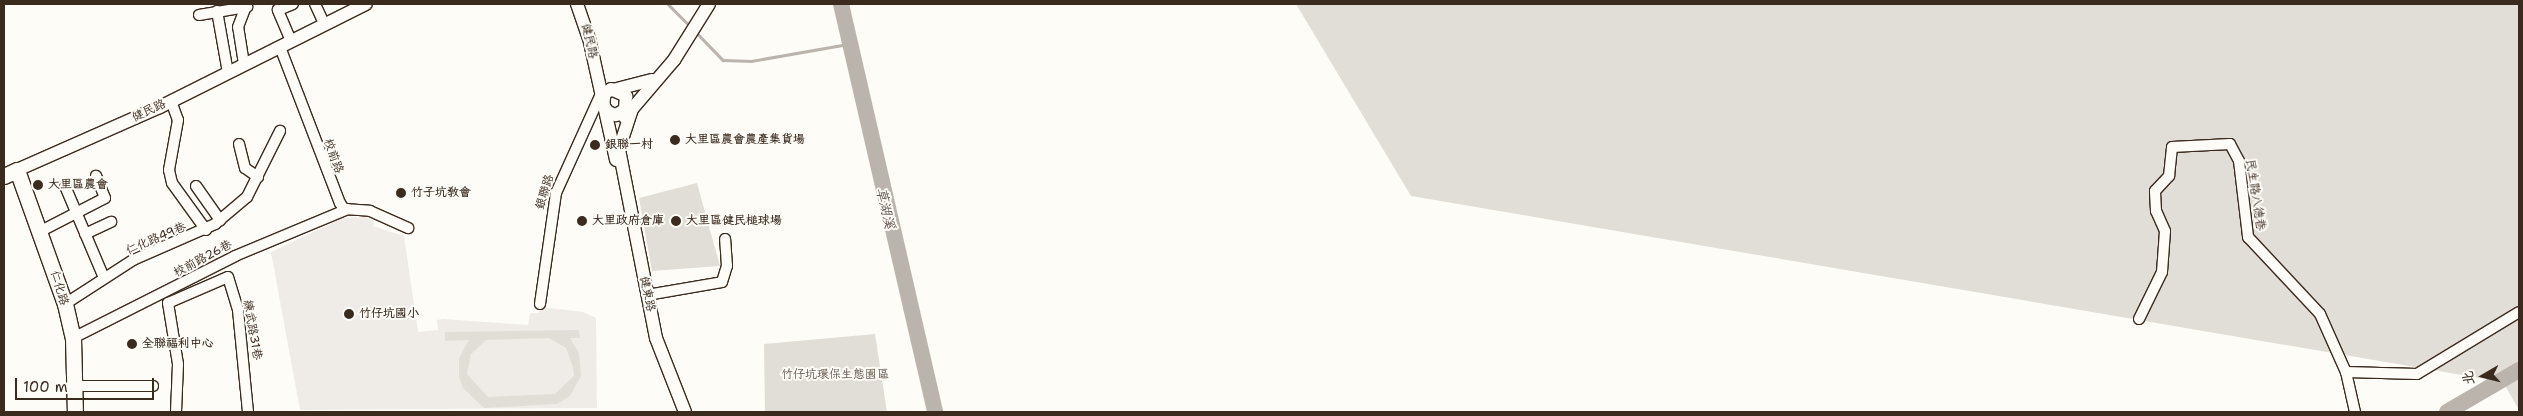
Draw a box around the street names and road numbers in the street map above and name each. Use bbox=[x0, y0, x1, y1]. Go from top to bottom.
street label: 健民路 bbox=[578, 22, 600, 60]
street label: 健民路 bbox=[130, 97, 168, 125]
street label: 校前路 bbox=[320, 137, 346, 175]
street label: 民生路八德巷 bbox=[2242, 158, 2268, 232]
street label: 銀聯路 bbox=[533, 173, 557, 211]
street label: 仁化路49巷 bbox=[124, 220, 188, 258]
street label: 校前路26巷 bbox=[171, 238, 235, 280]
street label: 仁化路 bbox=[47, 269, 71, 307]
street label: 健東路 bbox=[636, 275, 658, 313]
street label: 練武路31巷 bbox=[240, 299, 264, 361]

